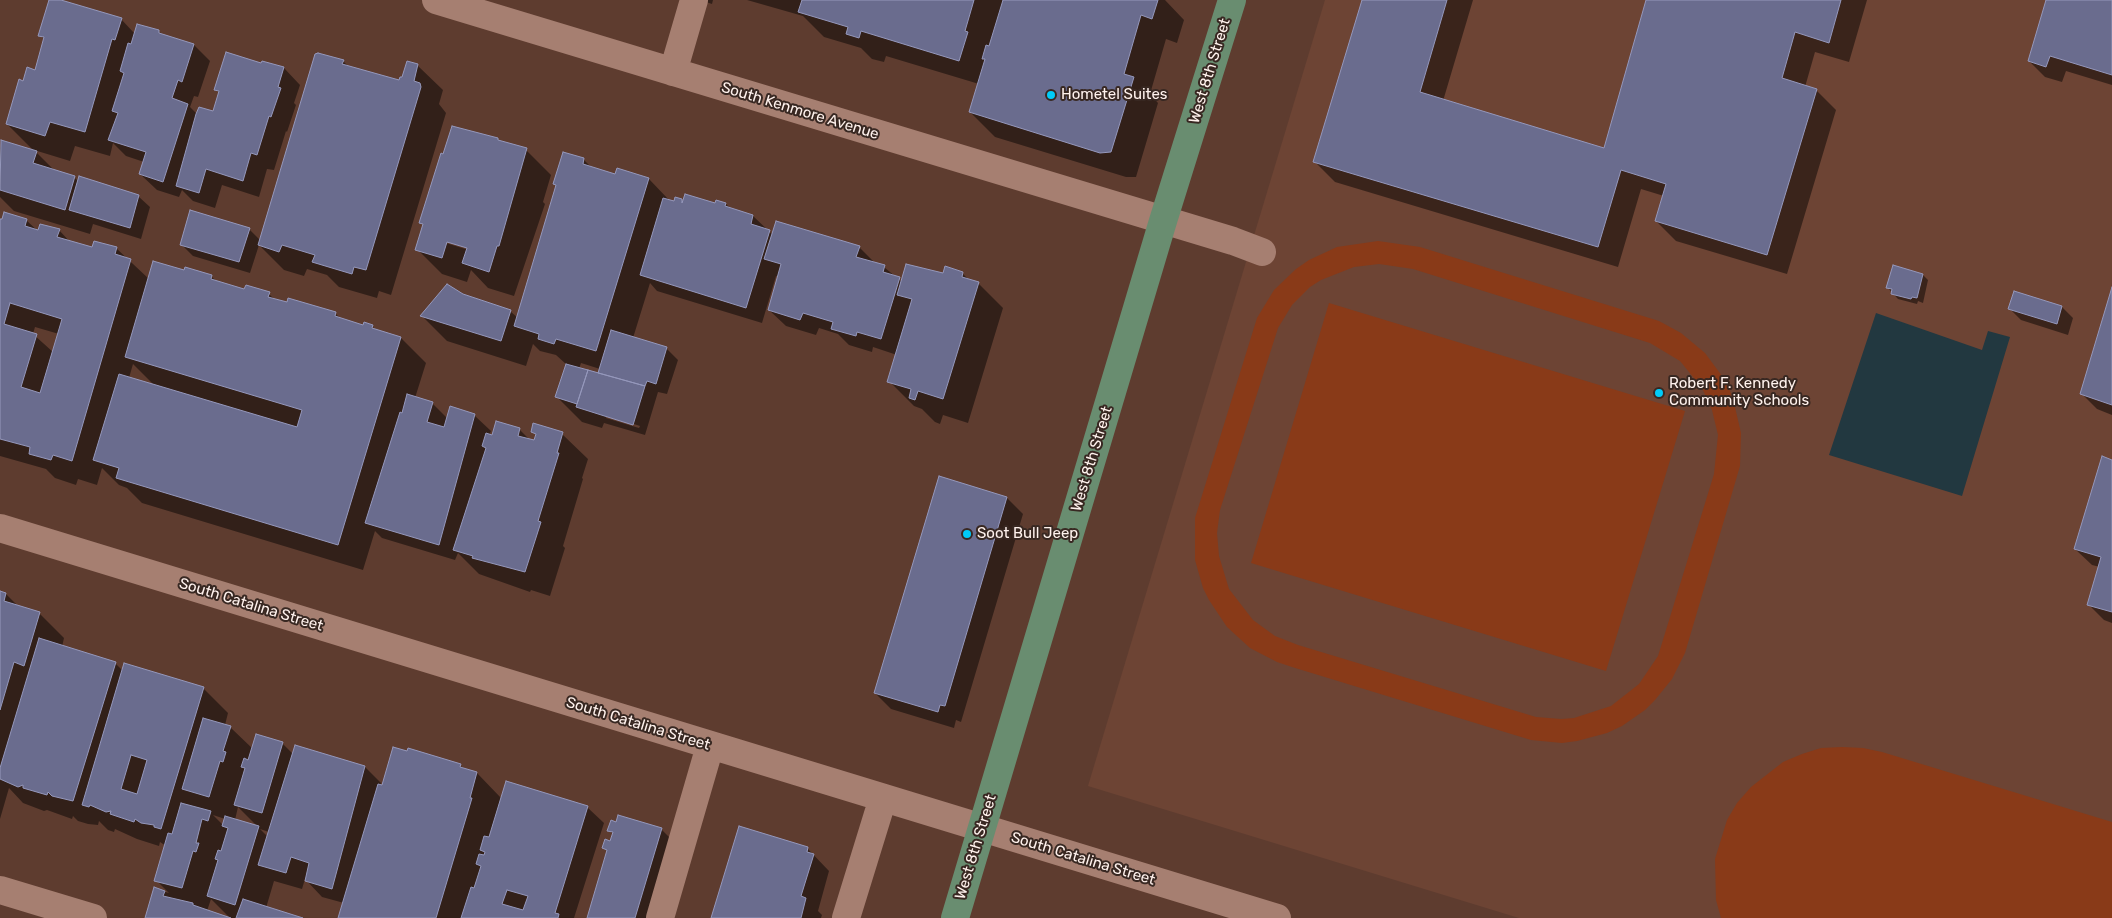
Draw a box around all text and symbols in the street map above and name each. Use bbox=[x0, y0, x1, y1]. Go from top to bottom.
street label: West 8th Street bbox=[1185, 16, 1235, 126]
street label: South Kenmore Avenue bbox=[719, 78, 881, 144]
place label: Hometel Suites bbox=[1061, 86, 1167, 104]
marker: Hometel Suites bbox=[1045, 89, 1057, 101]
place label: Robert F. Kennedy Community Schools bbox=[1669, 375, 1809, 410]
marker: Robert F. Kennedy Community Schools bbox=[1653, 387, 1665, 399]
street label: West 8th Street bbox=[1067, 404, 1117, 514]
place label: Soot Bull Jeep bbox=[977, 525, 1078, 543]
marker: Soot Bull Jeep bbox=[961, 528, 973, 540]
street label: South Catalina Street bbox=[177, 575, 325, 635]
street label: South Catalina Street bbox=[564, 694, 712, 754]
street label: West 8th Street bbox=[951, 792, 1001, 902]
street label: South Catalina Street bbox=[1009, 829, 1157, 889]

